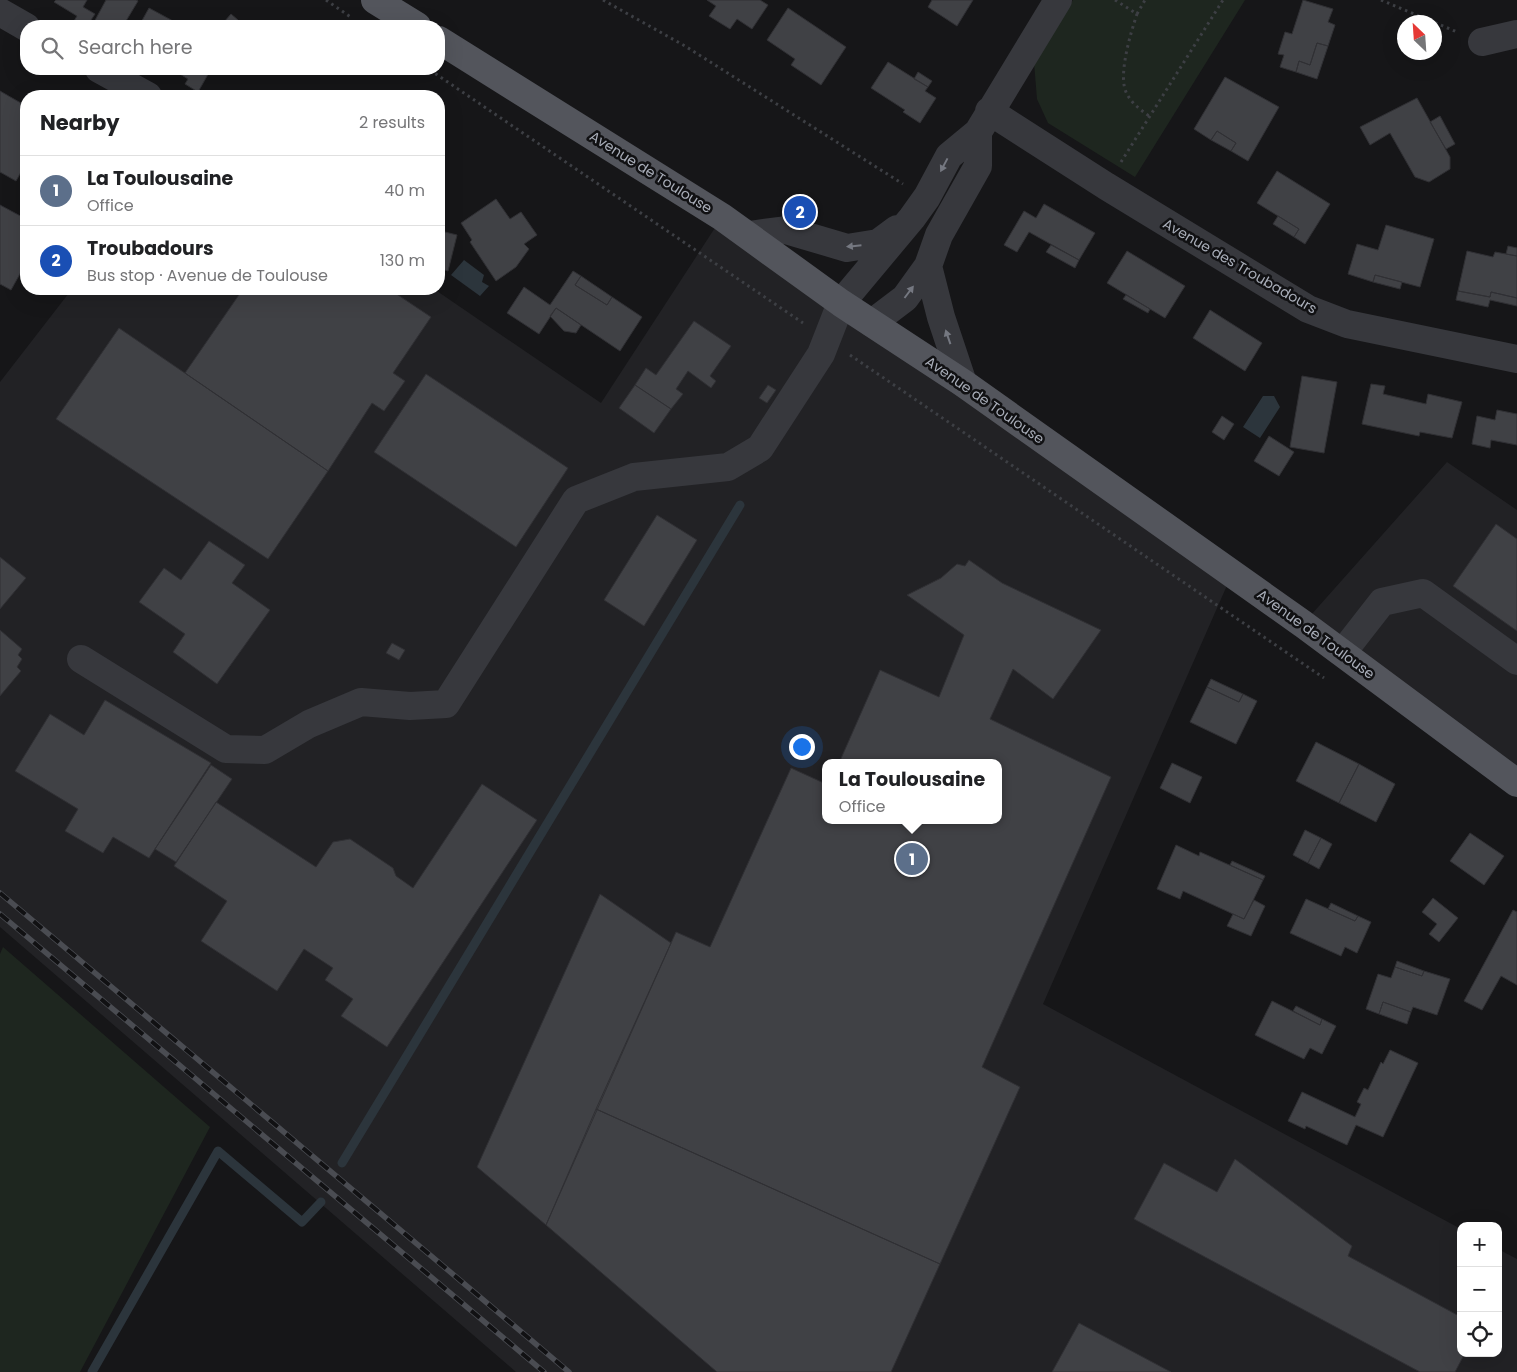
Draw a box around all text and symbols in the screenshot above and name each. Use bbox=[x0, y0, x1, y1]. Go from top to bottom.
north arrow bbox=[1397, 15, 1442, 60]
search box bbox=[20, 20, 445, 75]
icon: search bbox=[38, 34, 66, 62]
text: Search here bbox=[78, 34, 192, 61]
text: Nearby bbox=[40, 108, 120, 137]
text: 2 results bbox=[359, 111, 425, 134]
street label: Avenue de Toulouse bbox=[586, 126, 716, 218]
one-way arrow bbox=[940, 158, 948, 173]
text: La Toulousaine bbox=[87, 165, 233, 192]
text: 1 bbox=[53, 179, 59, 202]
text: 40 m bbox=[384, 179, 425, 202]
pin: 2 bbox=[784, 193, 816, 231]
text: Office bbox=[87, 194, 134, 217]
street label: Avenue des Troubadours bbox=[1159, 214, 1321, 318]
text: Troubadours bbox=[87, 235, 214, 262]
one-way arrow bbox=[846, 242, 862, 250]
text: 2 bbox=[51, 249, 61, 272]
text: 130 m bbox=[380, 249, 425, 272]
text: Bus stop · Avenue de Toulouse bbox=[87, 264, 328, 287]
one-way arrow bbox=[904, 285, 914, 299]
one-way arrow bbox=[944, 329, 952, 344]
street label: Avenue de Toulouse bbox=[921, 351, 1049, 449]
street label: Avenue de Toulouse bbox=[1253, 584, 1379, 684]
your location bbox=[789, 734, 815, 760]
popup bbox=[822, 759, 1002, 824]
text: La Toulousaine bbox=[839, 766, 985, 793]
text: Office bbox=[839, 795, 886, 818]
pin: 1 bbox=[896, 840, 928, 878]
map controls bbox=[1457, 1222, 1502, 1357]
button: + bbox=[1457, 1222, 1502, 1267]
button: − bbox=[1457, 1267, 1502, 1312]
button: locate bbox=[1457, 1312, 1502, 1357]

